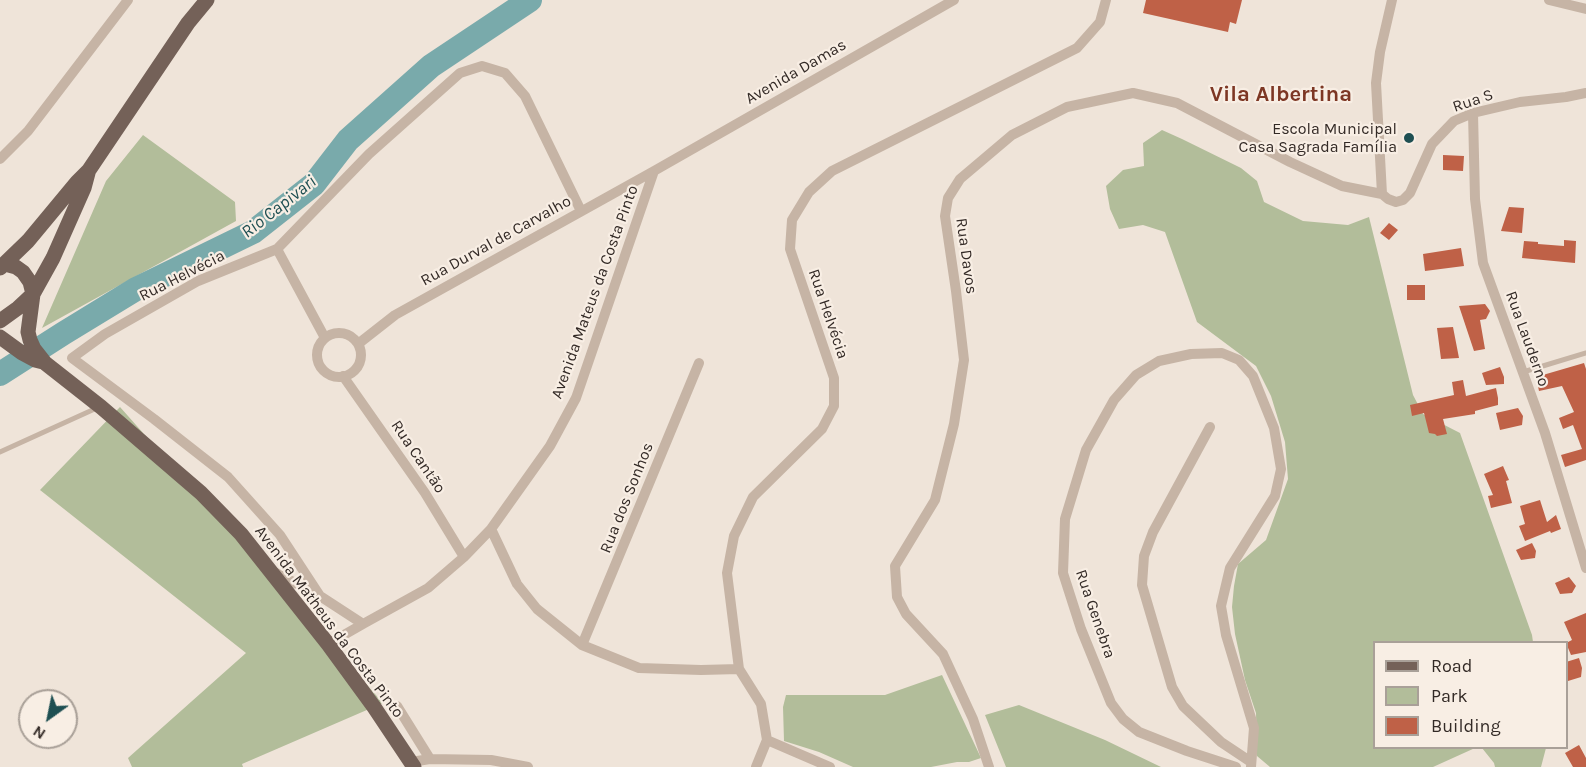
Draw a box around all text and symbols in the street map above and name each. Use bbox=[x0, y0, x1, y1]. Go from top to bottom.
street label: Avenida Damas bbox=[742, 35, 850, 109]
district label: Vila Albertina bbox=[1210, 82, 1352, 108]
street label: Rua S bbox=[1450, 85, 1496, 117]
place label: Escola Municipal Casa Sagrada Família bbox=[1239, 119, 1397, 157]
marker: Escola Municipal Casa Sagrada Família bbox=[1402, 131, 1416, 145]
water label: Rio Capivari bbox=[237, 171, 321, 243]
street label: Avenida Mateus da Costa Pinto bbox=[547, 183, 643, 401]
street label: Rua Durval de Carvalho bbox=[417, 192, 575, 290]
street label: Rua Davos bbox=[951, 217, 981, 295]
street label: Rua Helvécia bbox=[136, 246, 228, 306]
street label: Rua Helvécia bbox=[804, 267, 852, 361]
street label: Rua Lauderno bbox=[1501, 289, 1553, 389]
street label: Rua Cantão bbox=[387, 417, 449, 497]
street label: Rua dos Sonhos bbox=[596, 440, 658, 556]
street label: Avenida Matheus da Costa Pinto bbox=[250, 522, 408, 722]
street label: Rua Genebra bbox=[1071, 567, 1119, 661]
legend bbox=[1373, 641, 1568, 749]
text: Road bbox=[1431, 655, 1472, 677]
text: Park bbox=[1431, 685, 1468, 707]
north arrow bbox=[18, 689, 78, 749]
text: Building bbox=[1431, 715, 1501, 737]
text: N bbox=[29, 722, 49, 744]

